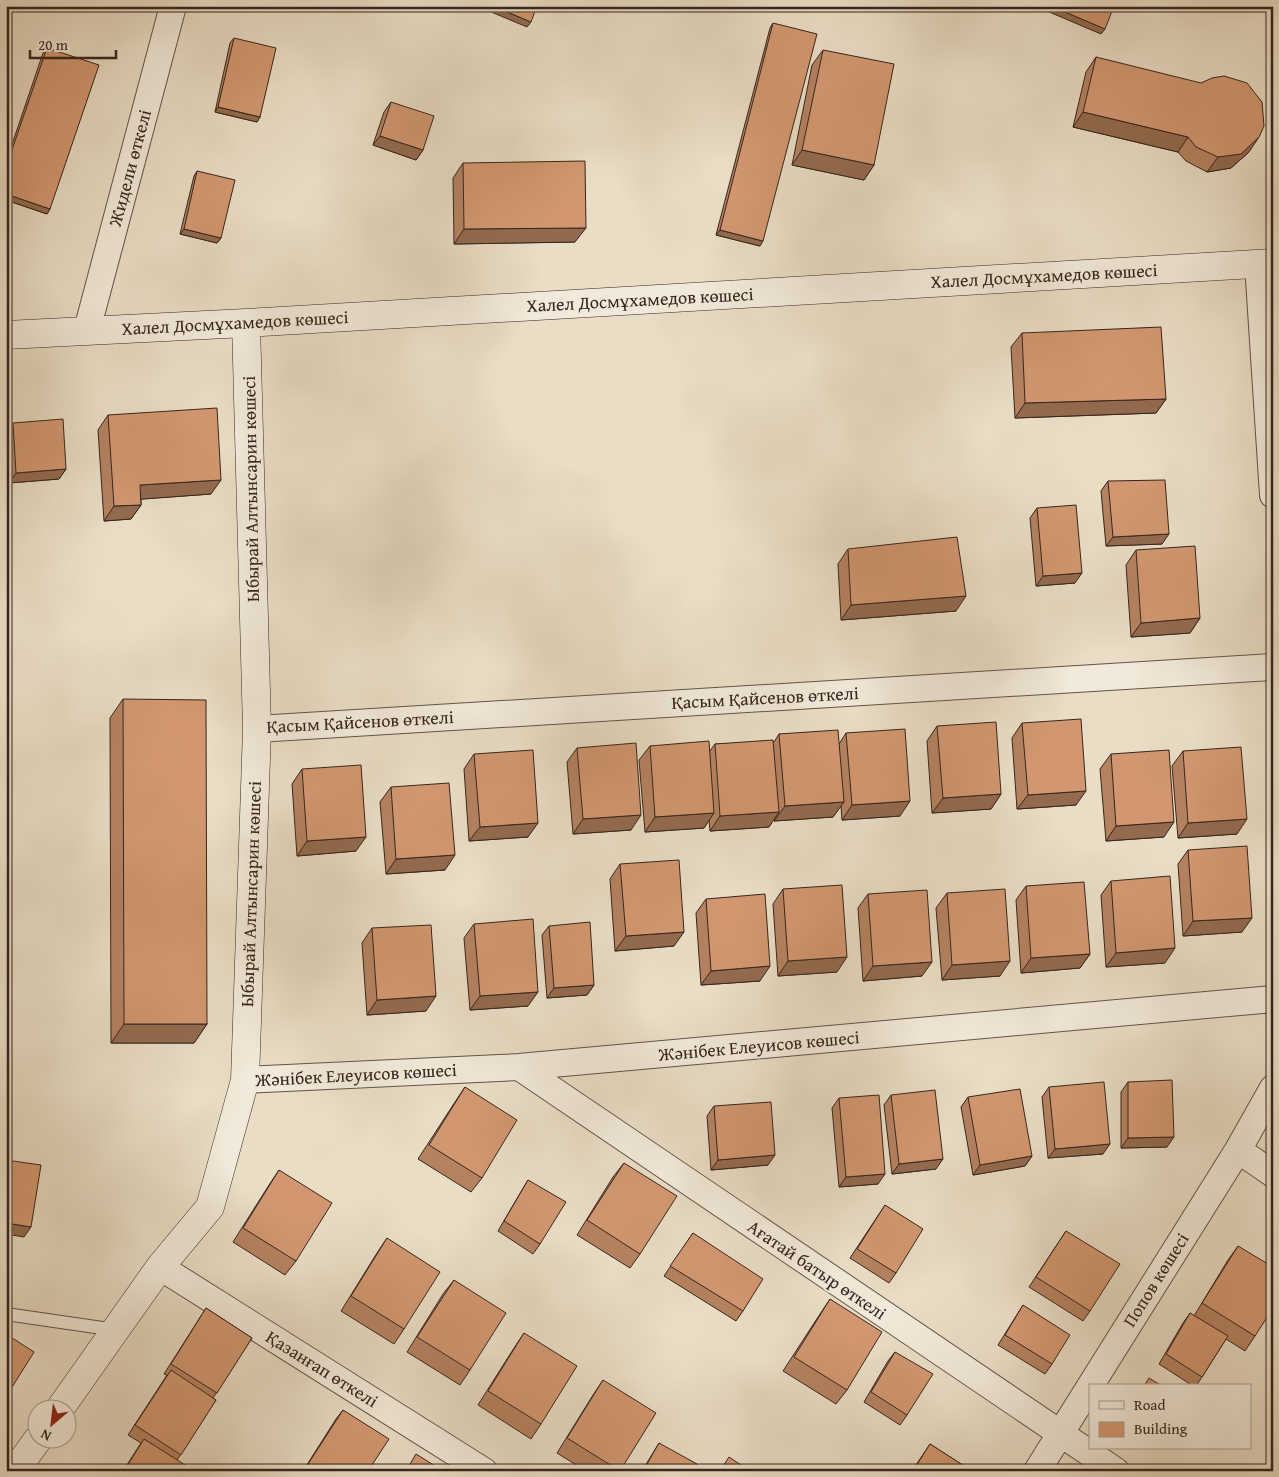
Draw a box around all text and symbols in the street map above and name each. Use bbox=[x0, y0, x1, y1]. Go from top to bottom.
scale bar bbox=[30, 28, 116, 60]
text: 20 m bbox=[38, 34, 69, 55]
street label: Жидели өткелі bbox=[101, 106, 158, 230]
street label: Халел Досмұхамедов көшесі bbox=[930, 256, 1158, 295]
street label: Халел Досмұхамедов көшесі bbox=[526, 280, 754, 319]
street label: Халел Досмұхамедов көшесі bbox=[121, 303, 349, 342]
street label: Ыбырай Алтынсарин көшесі bbox=[235, 376, 266, 602]
street label: Қасым Қайсенов өткелі bbox=[671, 679, 859, 716]
street label: Қасым Қайсенов өткелі bbox=[266, 703, 454, 740]
street label: Ыбырай Алтынсарин көшесі bbox=[233, 780, 268, 1008]
street label: Жәнібек Елеуисов көшесі bbox=[656, 1023, 861, 1068]
street label: Жәнібек Елеуисов көшесі bbox=[253, 1056, 457, 1093]
street label: Ағатай батыр өткелі bbox=[742, 1213, 892, 1326]
street label: Попов көшесі bbox=[1116, 1227, 1195, 1332]
street label: Қазанғап өткелі bbox=[261, 1323, 384, 1414]
legend bbox=[1089, 1384, 1252, 1450]
text: Road bbox=[1134, 1394, 1165, 1415]
north arrow bbox=[28, 1400, 78, 1450]
text: Building bbox=[1134, 1418, 1188, 1439]
text: N bbox=[37, 1424, 55, 1447]

